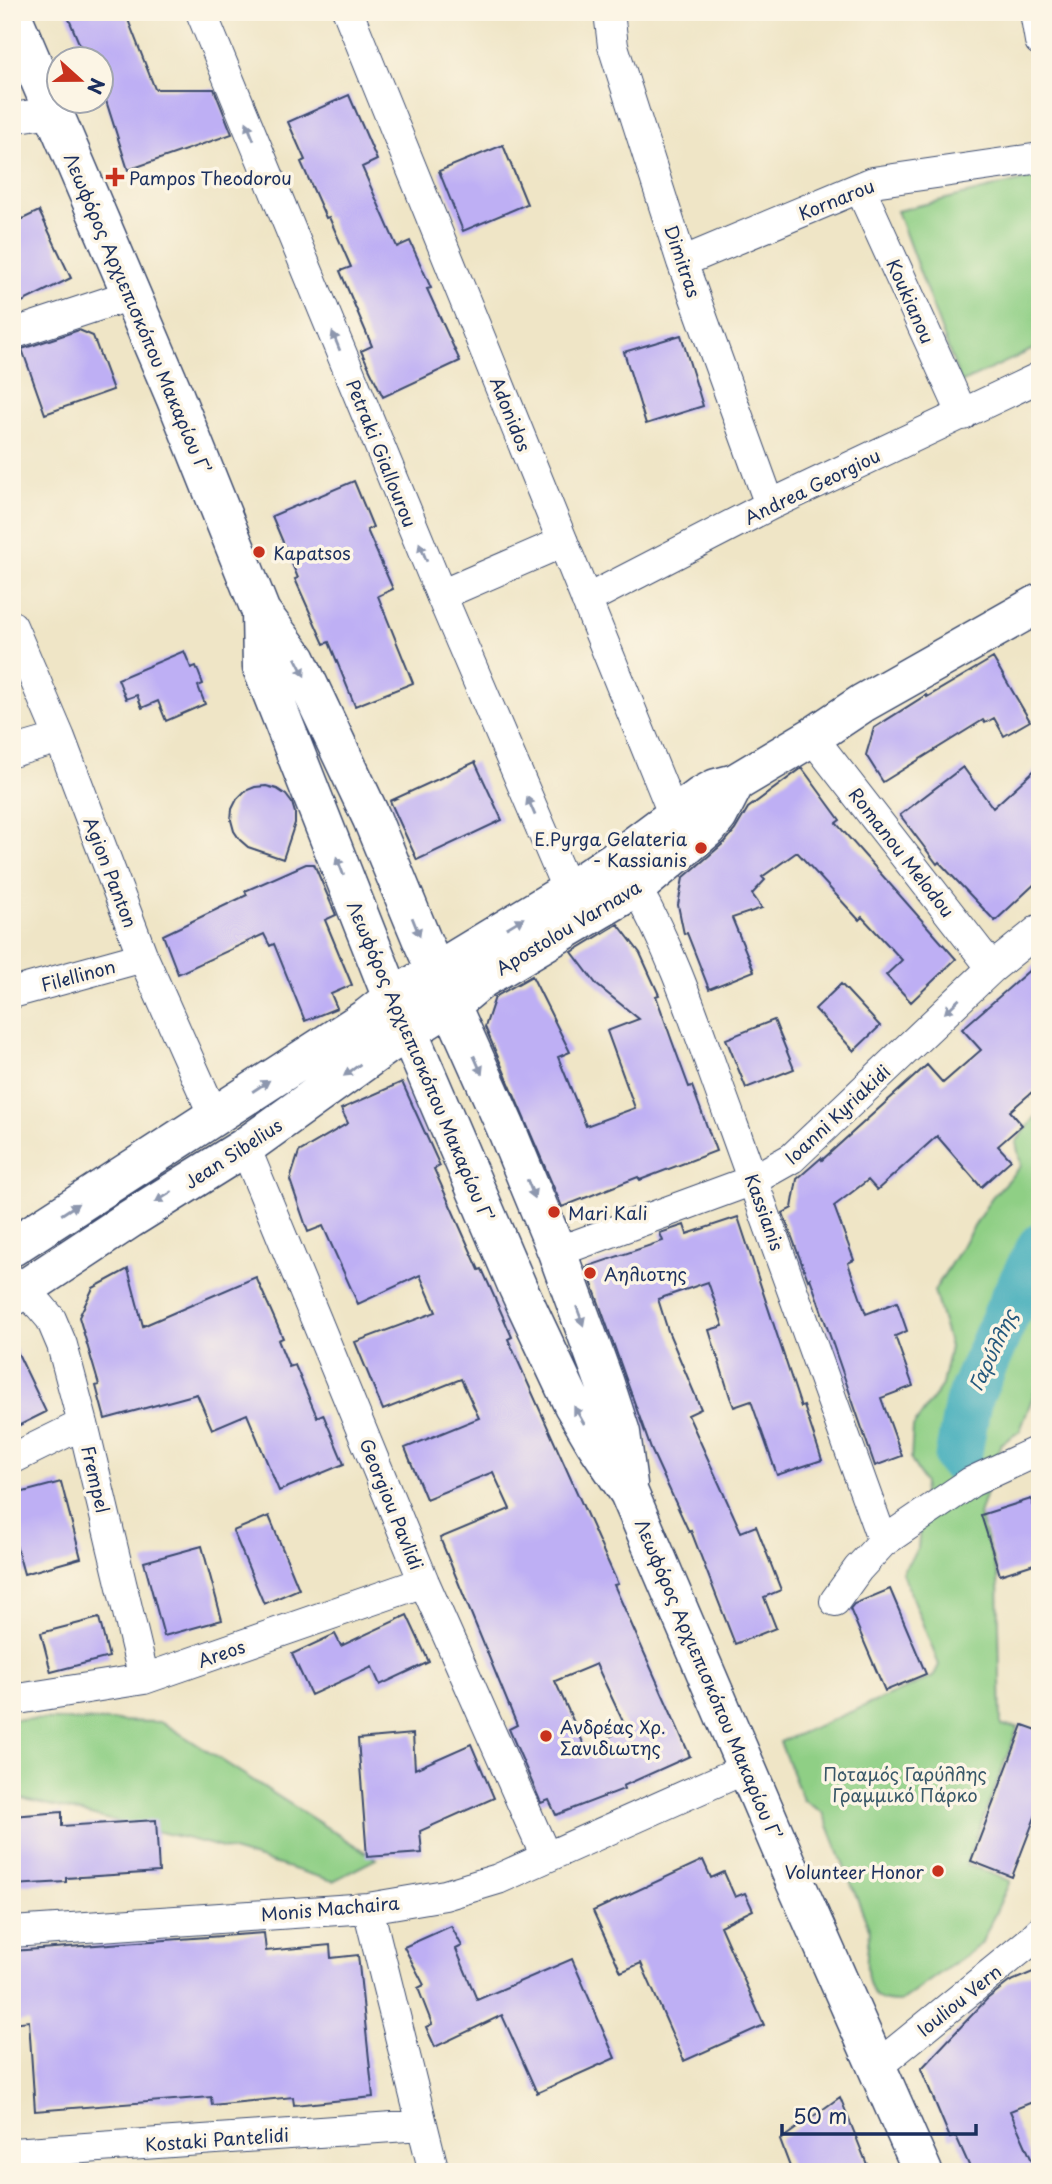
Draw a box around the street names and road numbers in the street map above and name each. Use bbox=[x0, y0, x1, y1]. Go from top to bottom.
street label: Λεωφόρος Αρχιεπισκόπου Μακαρίου Γ’ bbox=[58, 149, 218, 477]
street label: Kornarou bbox=[794, 172, 878, 226]
street label: Dimitras bbox=[658, 221, 708, 301]
street label: Koukianou bbox=[880, 254, 942, 348]
street label: Adonidos bbox=[484, 373, 538, 455]
street label: Petraki Giallourou bbox=[340, 375, 424, 531]
street label: Andrea Georgiou bbox=[739, 441, 885, 531]
street label: Romanou Melodou bbox=[843, 781, 961, 923]
street label: Agion Panton bbox=[77, 813, 145, 931]
street label: Apostolou Varnava bbox=[490, 872, 646, 981]
street label: Λεωφόρος Αρχιεπισκόπου Μακαρίου Γ’ bbox=[341, 897, 501, 1225]
street label: Filellinon bbox=[38, 952, 118, 998]
street label: Ioanni Kyriakidi bbox=[778, 1058, 896, 1170]
street label: Jean Sibelius bbox=[179, 1111, 287, 1195]
street label: Kassianis bbox=[739, 1170, 791, 1254]
street label: Georgiou Pavlidi bbox=[353, 1434, 431, 1574]
street label: Frempel bbox=[75, 1443, 117, 1515]
street label: Λεωφόρος Αρχιεπισκόπου Μακαρίου Γ’ bbox=[629, 1515, 789, 1843]
street label: Areos bbox=[194, 1632, 248, 1674]
street label: Monis Machaira bbox=[260, 1888, 401, 1927]
street label: Iouliou Vern bbox=[911, 1958, 1007, 2042]
street label: Kostaki Pantelidi bbox=[144, 2121, 290, 2157]

